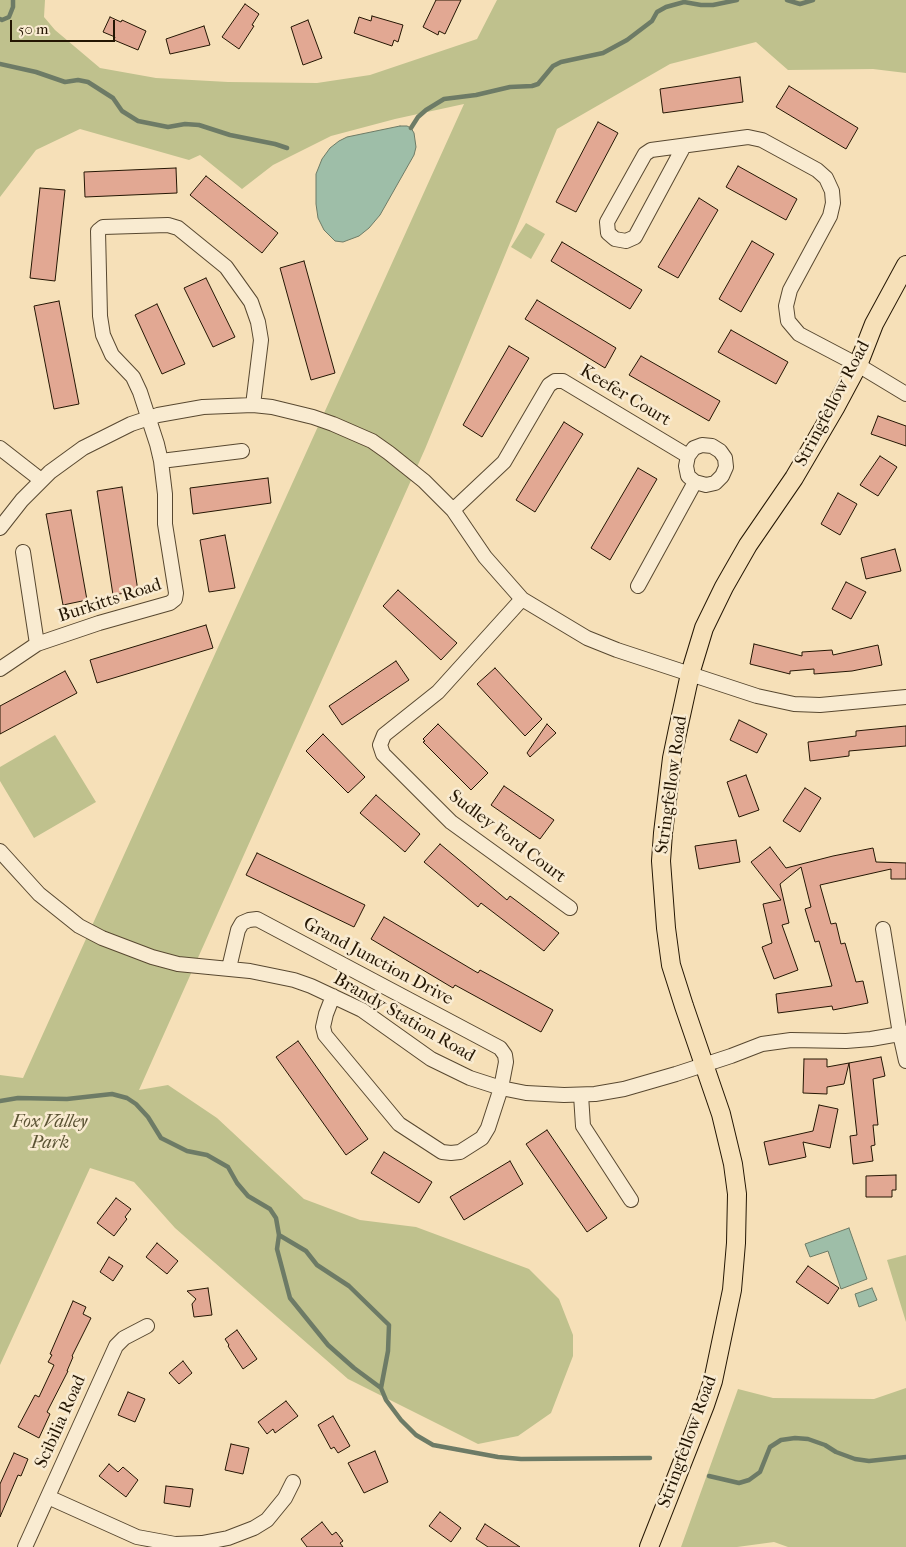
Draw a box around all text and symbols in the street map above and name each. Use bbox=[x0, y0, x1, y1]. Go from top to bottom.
scale bar bbox=[12, 10, 118, 42]
text: 50 m bbox=[18, 20, 48, 38]
street label: Stringfellow Road bbox=[791, 337, 875, 471]
street label: Keefer Court bbox=[576, 360, 674, 432]
street label: Burkitts Road bbox=[56, 574, 164, 628]
street label: Stringfellow Road bbox=[652, 715, 692, 855]
street label: Sudley Ford Court bbox=[444, 786, 570, 888]
street label: Grand Junction Drive bbox=[299, 913, 457, 1011]
street label: Brandy Station Road bbox=[329, 969, 479, 1067]
park label: Fox Valley Park bbox=[13, 1112, 87, 1154]
street label: Scibilia Road bbox=[31, 1372, 91, 1472]
street label: Stringfellow Road bbox=[654, 1373, 722, 1511]

